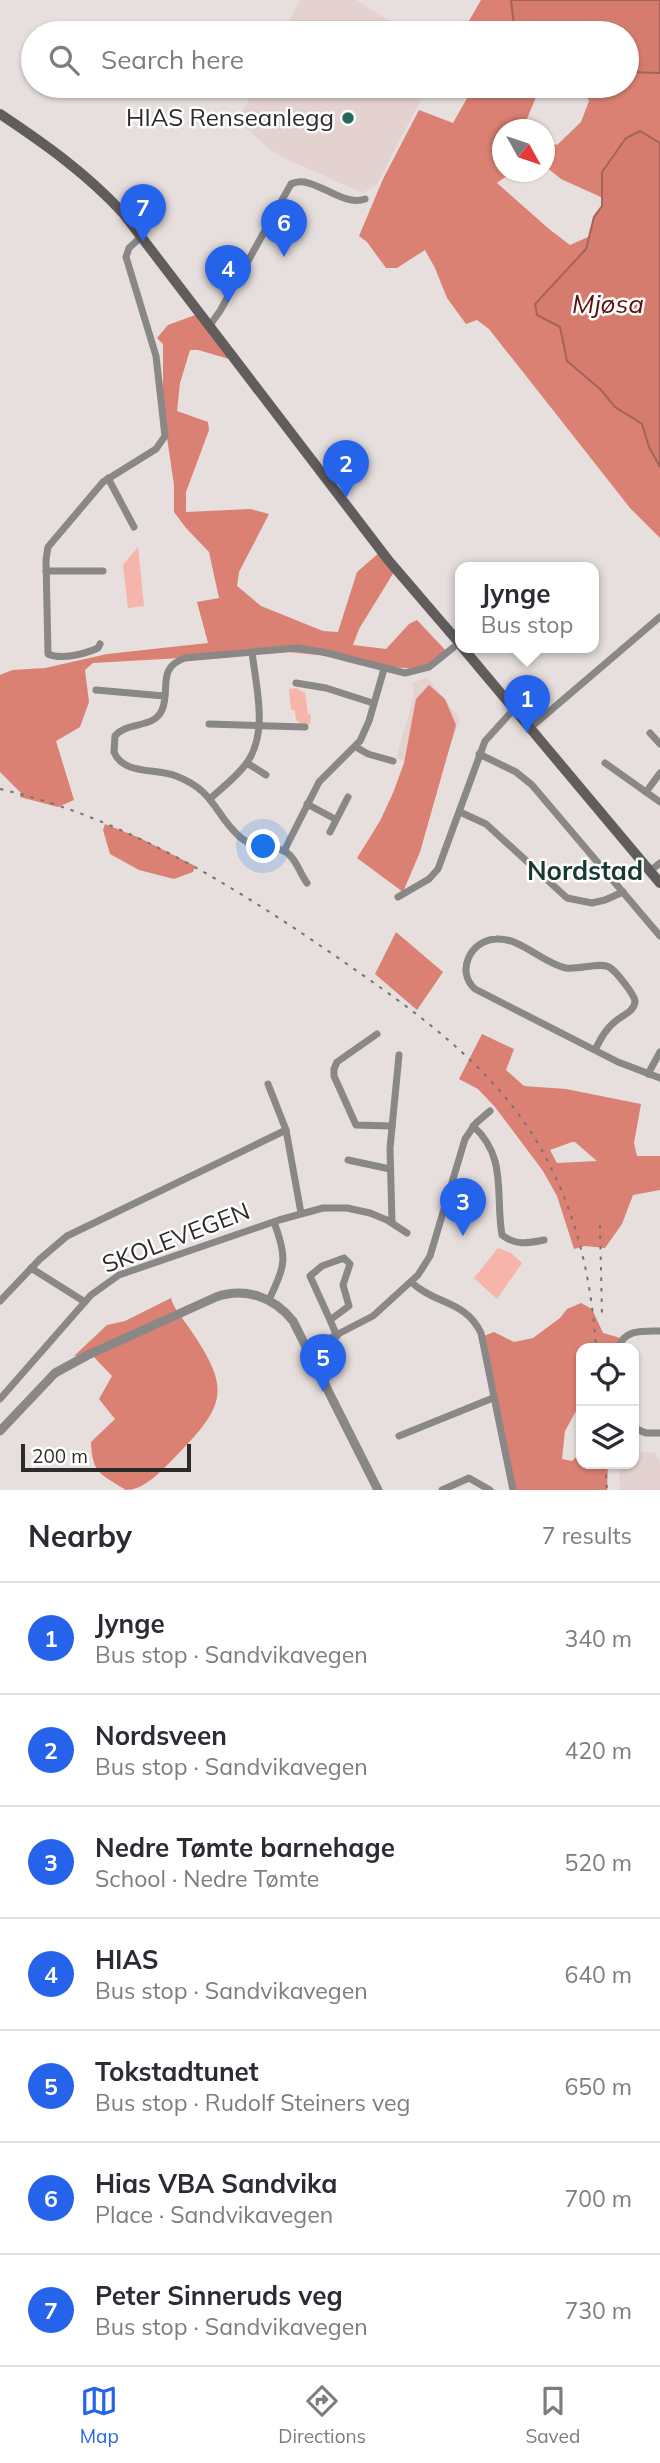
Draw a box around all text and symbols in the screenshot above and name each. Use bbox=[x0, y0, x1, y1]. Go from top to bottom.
search box bbox=[21, 21, 639, 98]
icon: search bbox=[45, 41, 83, 79]
text: Search here bbox=[101, 43, 244, 76]
place label: HIAS Renseanlegg bbox=[126, 102, 334, 132]
marker: HIAS Renseanlegg bbox=[340, 110, 356, 126]
north arrow bbox=[492, 119, 555, 182]
pin: 7 bbox=[120, 184, 166, 242]
pin: 6 bbox=[261, 199, 307, 257]
pin: 4 bbox=[205, 245, 251, 303]
water label: Mjøsa bbox=[572, 287, 644, 320]
pin: 2 bbox=[323, 440, 369, 498]
popup bbox=[455, 562, 599, 653]
text: Jynge bbox=[481, 577, 550, 610]
text: Bus stop bbox=[481, 610, 573, 639]
pin: 1 bbox=[504, 675, 550, 733]
your location bbox=[246, 829, 280, 863]
district label: Nordstad bbox=[527, 854, 643, 887]
pin: 3 bbox=[440, 1178, 486, 1236]
street label: SKOLEVEGEN bbox=[98, 1195, 254, 1279]
pin: 5 bbox=[300, 1334, 346, 1392]
map controls bbox=[576, 1343, 639, 1469]
button: locate bbox=[576, 1343, 639, 1406]
button: layers bbox=[576, 1406, 639, 1469]
scale bar bbox=[21, 1441, 191, 1473]
text: 200 m bbox=[32, 1444, 88, 1468]
text: Nearby bbox=[28, 1517, 132, 1555]
text: 7 results bbox=[542, 1521, 632, 1550]
text: Jynge bbox=[95, 1607, 165, 1640]
text: 1 bbox=[44, 1624, 58, 1653]
text: 340 m bbox=[564, 1624, 632, 1653]
text: Bus stop · Sandvikavegen bbox=[95, 1640, 368, 1669]
text: Nordsveen bbox=[95, 1719, 227, 1752]
text: 2 bbox=[44, 1736, 58, 1765]
text: 420 m bbox=[564, 1736, 632, 1765]
text: Bus stop · Sandvikavegen bbox=[95, 1752, 368, 1781]
text: Nedre Tømte barnehage bbox=[95, 1831, 395, 1864]
text: 3 bbox=[44, 1848, 58, 1877]
text: 520 m bbox=[564, 1848, 632, 1877]
text: School · Nedre Tømte bbox=[95, 1864, 319, 1893]
text: HIAS bbox=[95, 1943, 159, 1976]
text: 4 bbox=[44, 1960, 58, 1989]
text: 640 m bbox=[564, 1960, 632, 1989]
text: Bus stop · Sandvikavegen bbox=[95, 1976, 368, 2005]
text: Tokstadtunet bbox=[95, 2055, 259, 2088]
text: 5 bbox=[44, 2072, 58, 2101]
text: 650 m bbox=[564, 2072, 632, 2101]
text: Bus stop · Rudolf Steiners veg bbox=[95, 2088, 410, 2117]
text: Hias VBA Sandvika bbox=[95, 2167, 337, 2200]
text: 6 bbox=[44, 2184, 58, 2213]
text: 700 m bbox=[564, 2184, 632, 2213]
text: Place · Sandvikavegen bbox=[95, 2200, 333, 2229]
text: Peter Sinneruds veg bbox=[95, 2279, 343, 2312]
text: 7 bbox=[44, 2296, 58, 2325]
text: 730 m bbox=[564, 2296, 632, 2325]
text: Bus stop · Sandvikavegen bbox=[95, 2312, 368, 2341]
tab: Map bbox=[80, 2382, 119, 2448]
tab: Directions bbox=[278, 2382, 366, 2448]
tab: Saved bbox=[525, 2382, 580, 2448]

